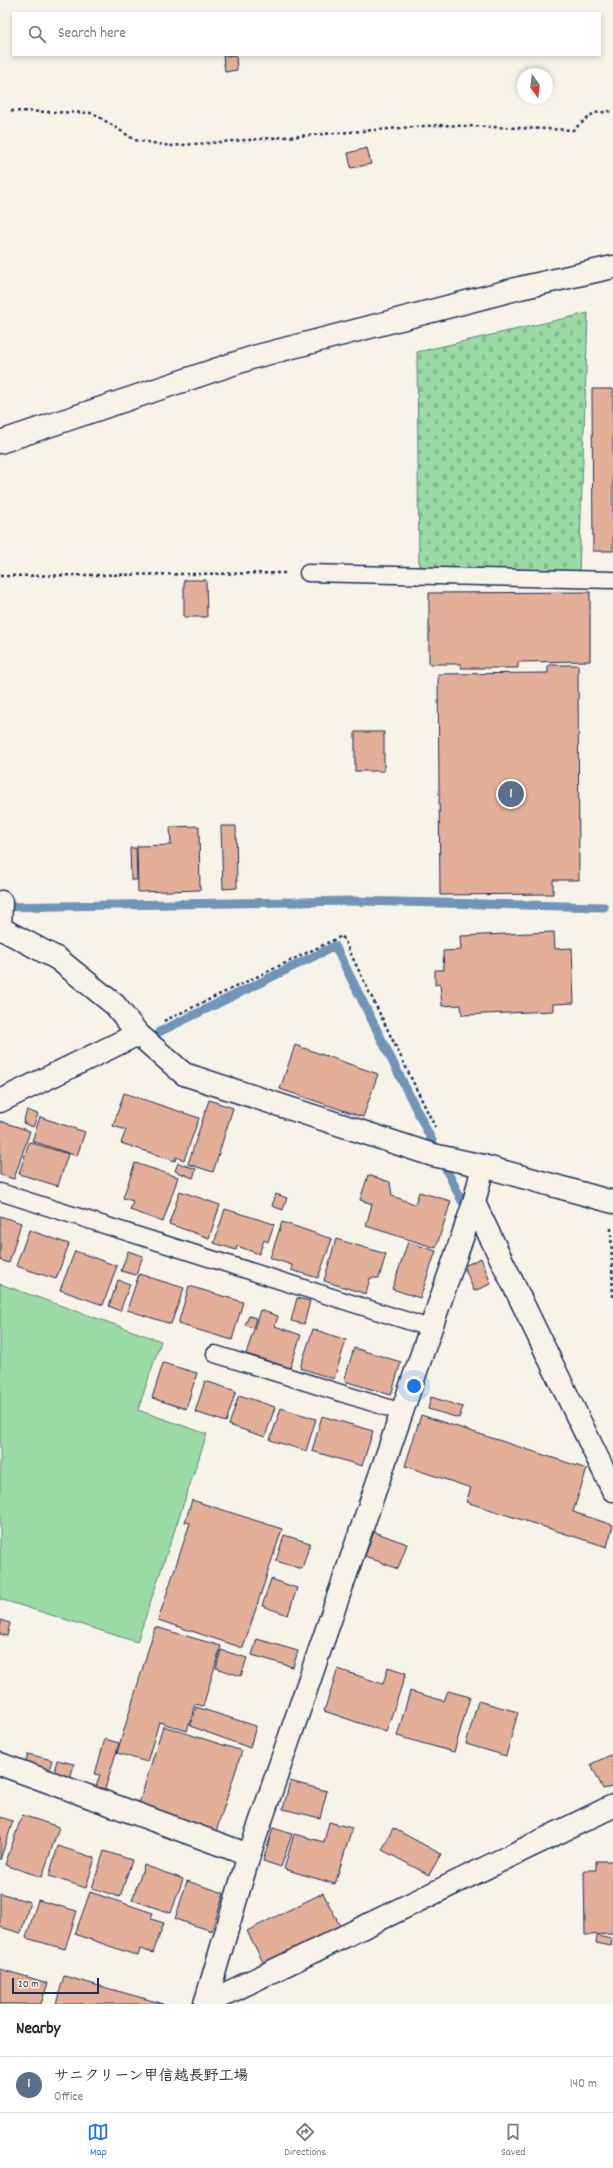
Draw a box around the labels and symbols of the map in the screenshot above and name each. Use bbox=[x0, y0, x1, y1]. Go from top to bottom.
north arrow bbox=[517, 68, 553, 104]
pin: 1 bbox=[498, 779, 524, 809]
your location bbox=[404, 1376, 424, 1396]
scale bar bbox=[12, 1976, 99, 1995]

